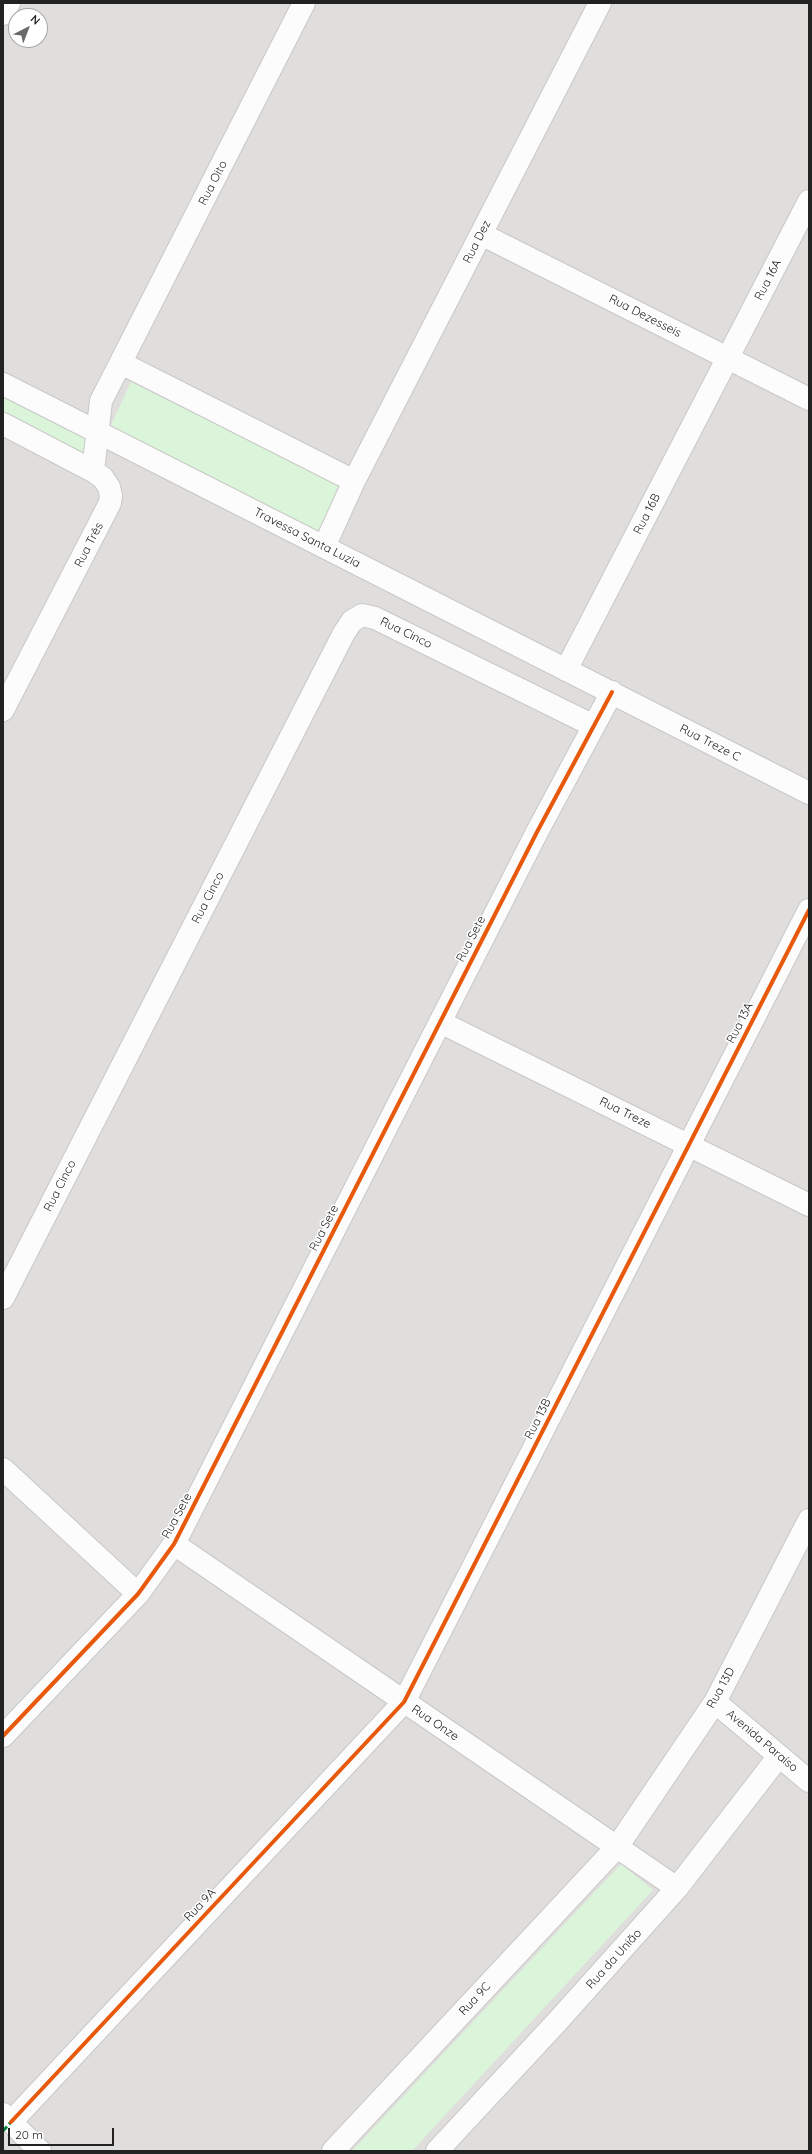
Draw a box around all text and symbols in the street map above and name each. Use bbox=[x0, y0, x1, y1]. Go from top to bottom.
north arrow bbox=[8, 8, 48, 48]
text: N bbox=[28, 12, 43, 28]
street label: Rua Oito bbox=[196, 158, 230, 208]
street label: Rua Dez bbox=[460, 218, 494, 266]
street label: Rua 16A bbox=[752, 257, 784, 303]
street label: Rua Dezesseis bbox=[606, 292, 684, 340]
street label: Rua 16B bbox=[631, 491, 663, 537]
street label: Travessa Santa Luzia bbox=[251, 505, 363, 571]
street label: Rua Três bbox=[72, 520, 106, 570]
street label: Rua Cinco bbox=[378, 614, 434, 652]
street label: Rua Treze C bbox=[677, 721, 743, 765]
street label: Rua Cinco bbox=[189, 870, 227, 926]
street label: Rua Sete bbox=[453, 914, 489, 964]
street label: Rua 13A bbox=[724, 1000, 756, 1046]
street label: Rua Treze bbox=[597, 1094, 653, 1132]
street label: Rua Cinco bbox=[41, 1158, 79, 1214]
street label: Rua Sete bbox=[306, 1203, 342, 1253]
street label: Rua 13B bbox=[522, 1396, 554, 1442]
street label: Rua Sete bbox=[159, 1491, 195, 1541]
street label: Rua 13D bbox=[704, 1665, 738, 1711]
street label: Rua Onze bbox=[409, 1702, 461, 1744]
street label: Avenida Paraíso bbox=[723, 1707, 801, 1775]
street label: Rua 9A bbox=[181, 1886, 219, 1924]
street label: Rua da União bbox=[583, 1926, 645, 1992]
street label: Rua 9C bbox=[456, 1980, 494, 2018]
scale bar bbox=[10, 2120, 116, 2146]
text: 20 m bbox=[15, 2127, 43, 2142]

